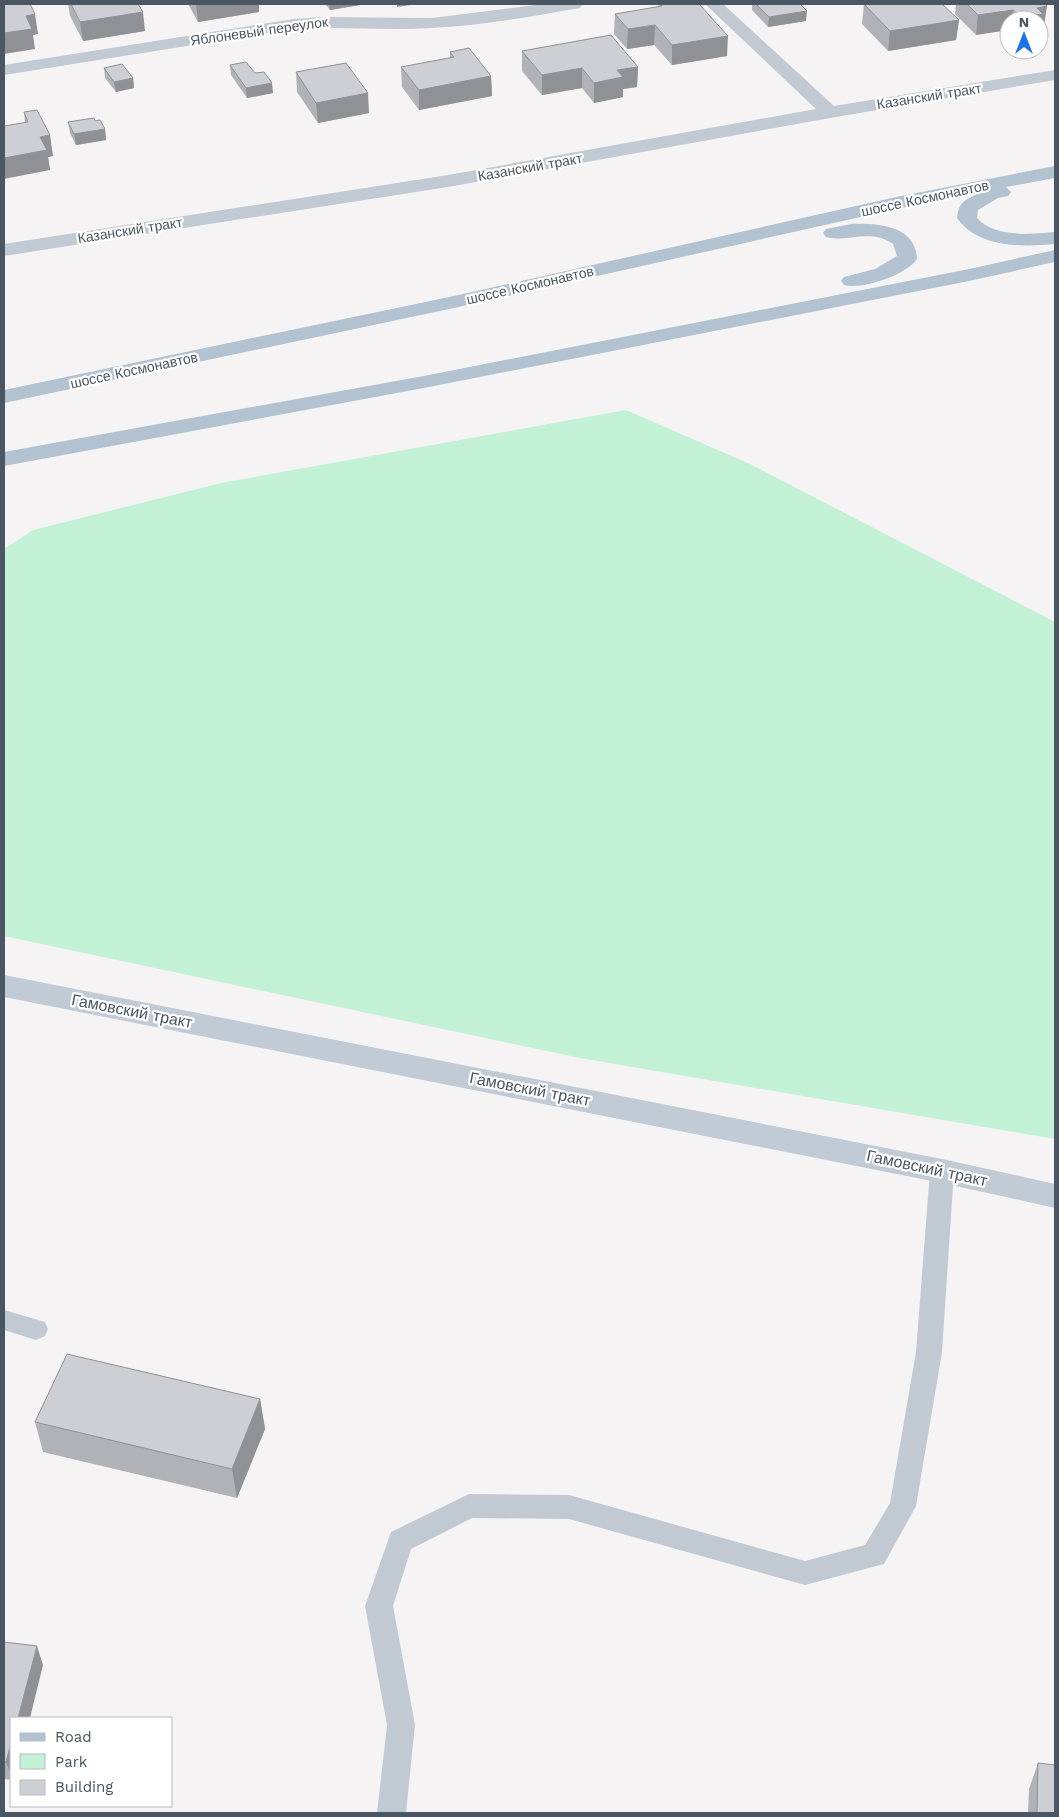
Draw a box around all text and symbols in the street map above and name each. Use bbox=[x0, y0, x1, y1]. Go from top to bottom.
north arrow bbox=[999, 10, 1049, 60]
street label: Яблоневый переулок bbox=[189, 13, 330, 49]
text: N bbox=[1019, 14, 1029, 30]
street label: Казанский тракт bbox=[875, 80, 983, 112]
street label: Казанский тракт bbox=[476, 150, 584, 184]
street label: шоссе Космонавтов bbox=[860, 177, 990, 219]
street label: Казанский тракт bbox=[76, 214, 184, 246]
street label: шоссе Космонавтов bbox=[465, 263, 595, 307]
street label: шоссе Космонавтов bbox=[69, 349, 199, 391]
street label: Гамовский тракт bbox=[70, 990, 195, 1032]
street label: Гамовский тракт bbox=[468, 1068, 593, 1110]
street label: Гамовский тракт bbox=[865, 1146, 990, 1190]
legend bbox=[10, 1717, 172, 1807]
text: Road bbox=[55, 1728, 92, 1746]
text: Park bbox=[55, 1753, 88, 1771]
text: Building bbox=[55, 1778, 113, 1796]

